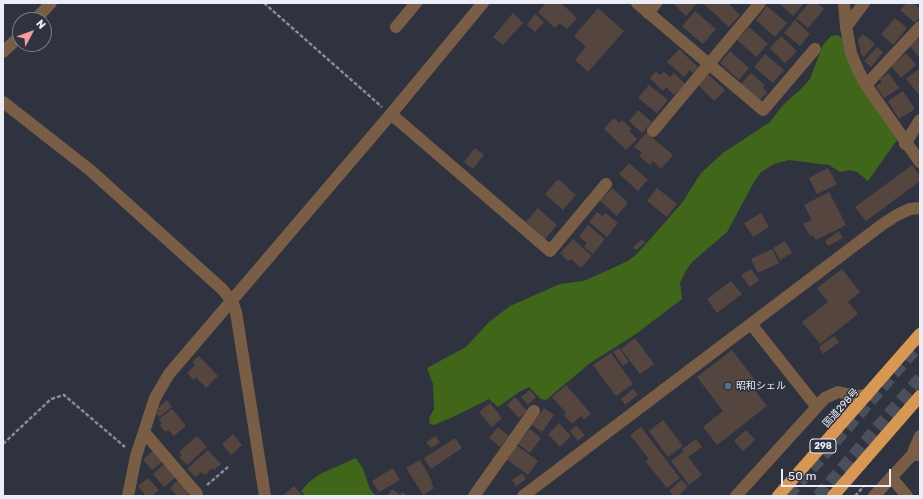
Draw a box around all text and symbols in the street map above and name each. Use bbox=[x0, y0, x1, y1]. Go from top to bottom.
north arrow bbox=[12, 12, 52, 52]
text: N bbox=[33, 17, 48, 32]
place label: 昭和シェル bbox=[736, 380, 786, 392]
marker: 昭和シェル bbox=[723, 381, 733, 391]
street label: 国道298号 bbox=[820, 386, 862, 430]
road number: 298 bbox=[810, 439, 836, 453]
scale bar bbox=[783, 461, 893, 487]
text: 50 m bbox=[788, 469, 816, 483]

